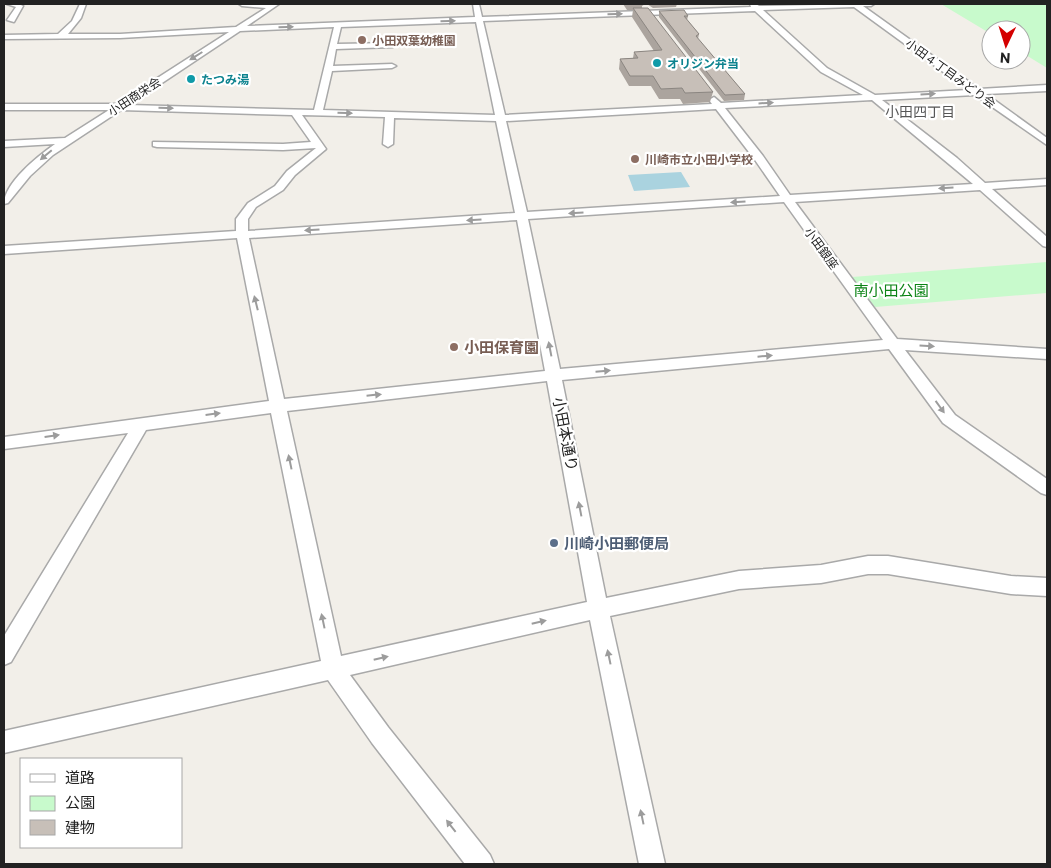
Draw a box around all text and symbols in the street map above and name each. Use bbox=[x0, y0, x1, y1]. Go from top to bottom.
one-way arrow bbox=[607, 10, 623, 18]
one-way arrow bbox=[440, 17, 456, 25]
north arrow bbox=[981, 20, 1031, 70]
one-way arrow bbox=[278, 23, 294, 31]
place label: 小田双葉幼稚園 bbox=[372, 33, 456, 47]
marker: 小田双葉幼稚園 bbox=[356, 34, 368, 46]
street label: 小田 4 丁目みどり会 bbox=[903, 36, 999, 110]
text: N bbox=[999, 50, 1011, 67]
one-way arrow bbox=[189, 51, 203, 60]
place label: オリジン弁当 bbox=[667, 56, 739, 70]
marker: オリジン弁当 bbox=[651, 57, 663, 69]
place label: たつみ湯 bbox=[201, 72, 249, 86]
marker: たつみ湯 bbox=[185, 73, 197, 85]
street label: 小田商栄会 bbox=[105, 74, 163, 118]
one-way arrow bbox=[921, 90, 937, 98]
one-way arrow bbox=[758, 99, 774, 107]
district label: 小田四丁目 bbox=[885, 103, 955, 120]
one-way arrow bbox=[158, 104, 174, 112]
one-way arrow bbox=[338, 109, 354, 117]
one-way arrow bbox=[40, 150, 53, 161]
place label: 川崎市立小田小学校 bbox=[645, 152, 753, 166]
marker: 川崎市立小田小学校 bbox=[629, 153, 641, 165]
one-way arrow bbox=[938, 184, 954, 192]
one-way arrow bbox=[730, 198, 746, 206]
one-way arrow bbox=[568, 210, 584, 218]
one-way arrow bbox=[466, 217, 482, 225]
street label: 小田銀座 bbox=[802, 224, 842, 272]
one-way arrow bbox=[303, 227, 319, 235]
park label: 南小田公園 bbox=[853, 281, 929, 299]
one-way arrow bbox=[252, 296, 260, 311]
place label: 小田保育園 bbox=[464, 338, 539, 356]
marker: 小田保育園 bbox=[448, 341, 460, 353]
one-way arrow bbox=[545, 341, 553, 357]
one-way arrow bbox=[919, 342, 935, 350]
one-way arrow bbox=[757, 352, 773, 360]
one-way arrow bbox=[596, 367, 612, 375]
one-way arrow bbox=[367, 391, 383, 399]
street label: 小田本通り bbox=[550, 395, 582, 473]
one-way arrow bbox=[935, 400, 945, 414]
one-way arrow bbox=[205, 410, 221, 418]
one-way arrow bbox=[44, 432, 60, 440]
one-way arrow bbox=[285, 454, 293, 470]
one-way arrow bbox=[575, 501, 583, 517]
place label: 川崎小田郵便局 bbox=[564, 534, 669, 552]
marker: 川崎小田郵便局 bbox=[548, 537, 560, 549]
one-way arrow bbox=[319, 614, 327, 629]
one-way arrow bbox=[532, 618, 547, 626]
one-way arrow bbox=[604, 649, 612, 665]
one-way arrow bbox=[373, 654, 388, 662]
legend bbox=[20, 758, 182, 848]
text: 道路 bbox=[65, 768, 95, 786]
text: 公園 bbox=[65, 793, 95, 811]
one-way arrow bbox=[638, 809, 646, 824]
text: 建物 bbox=[65, 818, 95, 836]
one-way arrow bbox=[445, 820, 456, 833]

